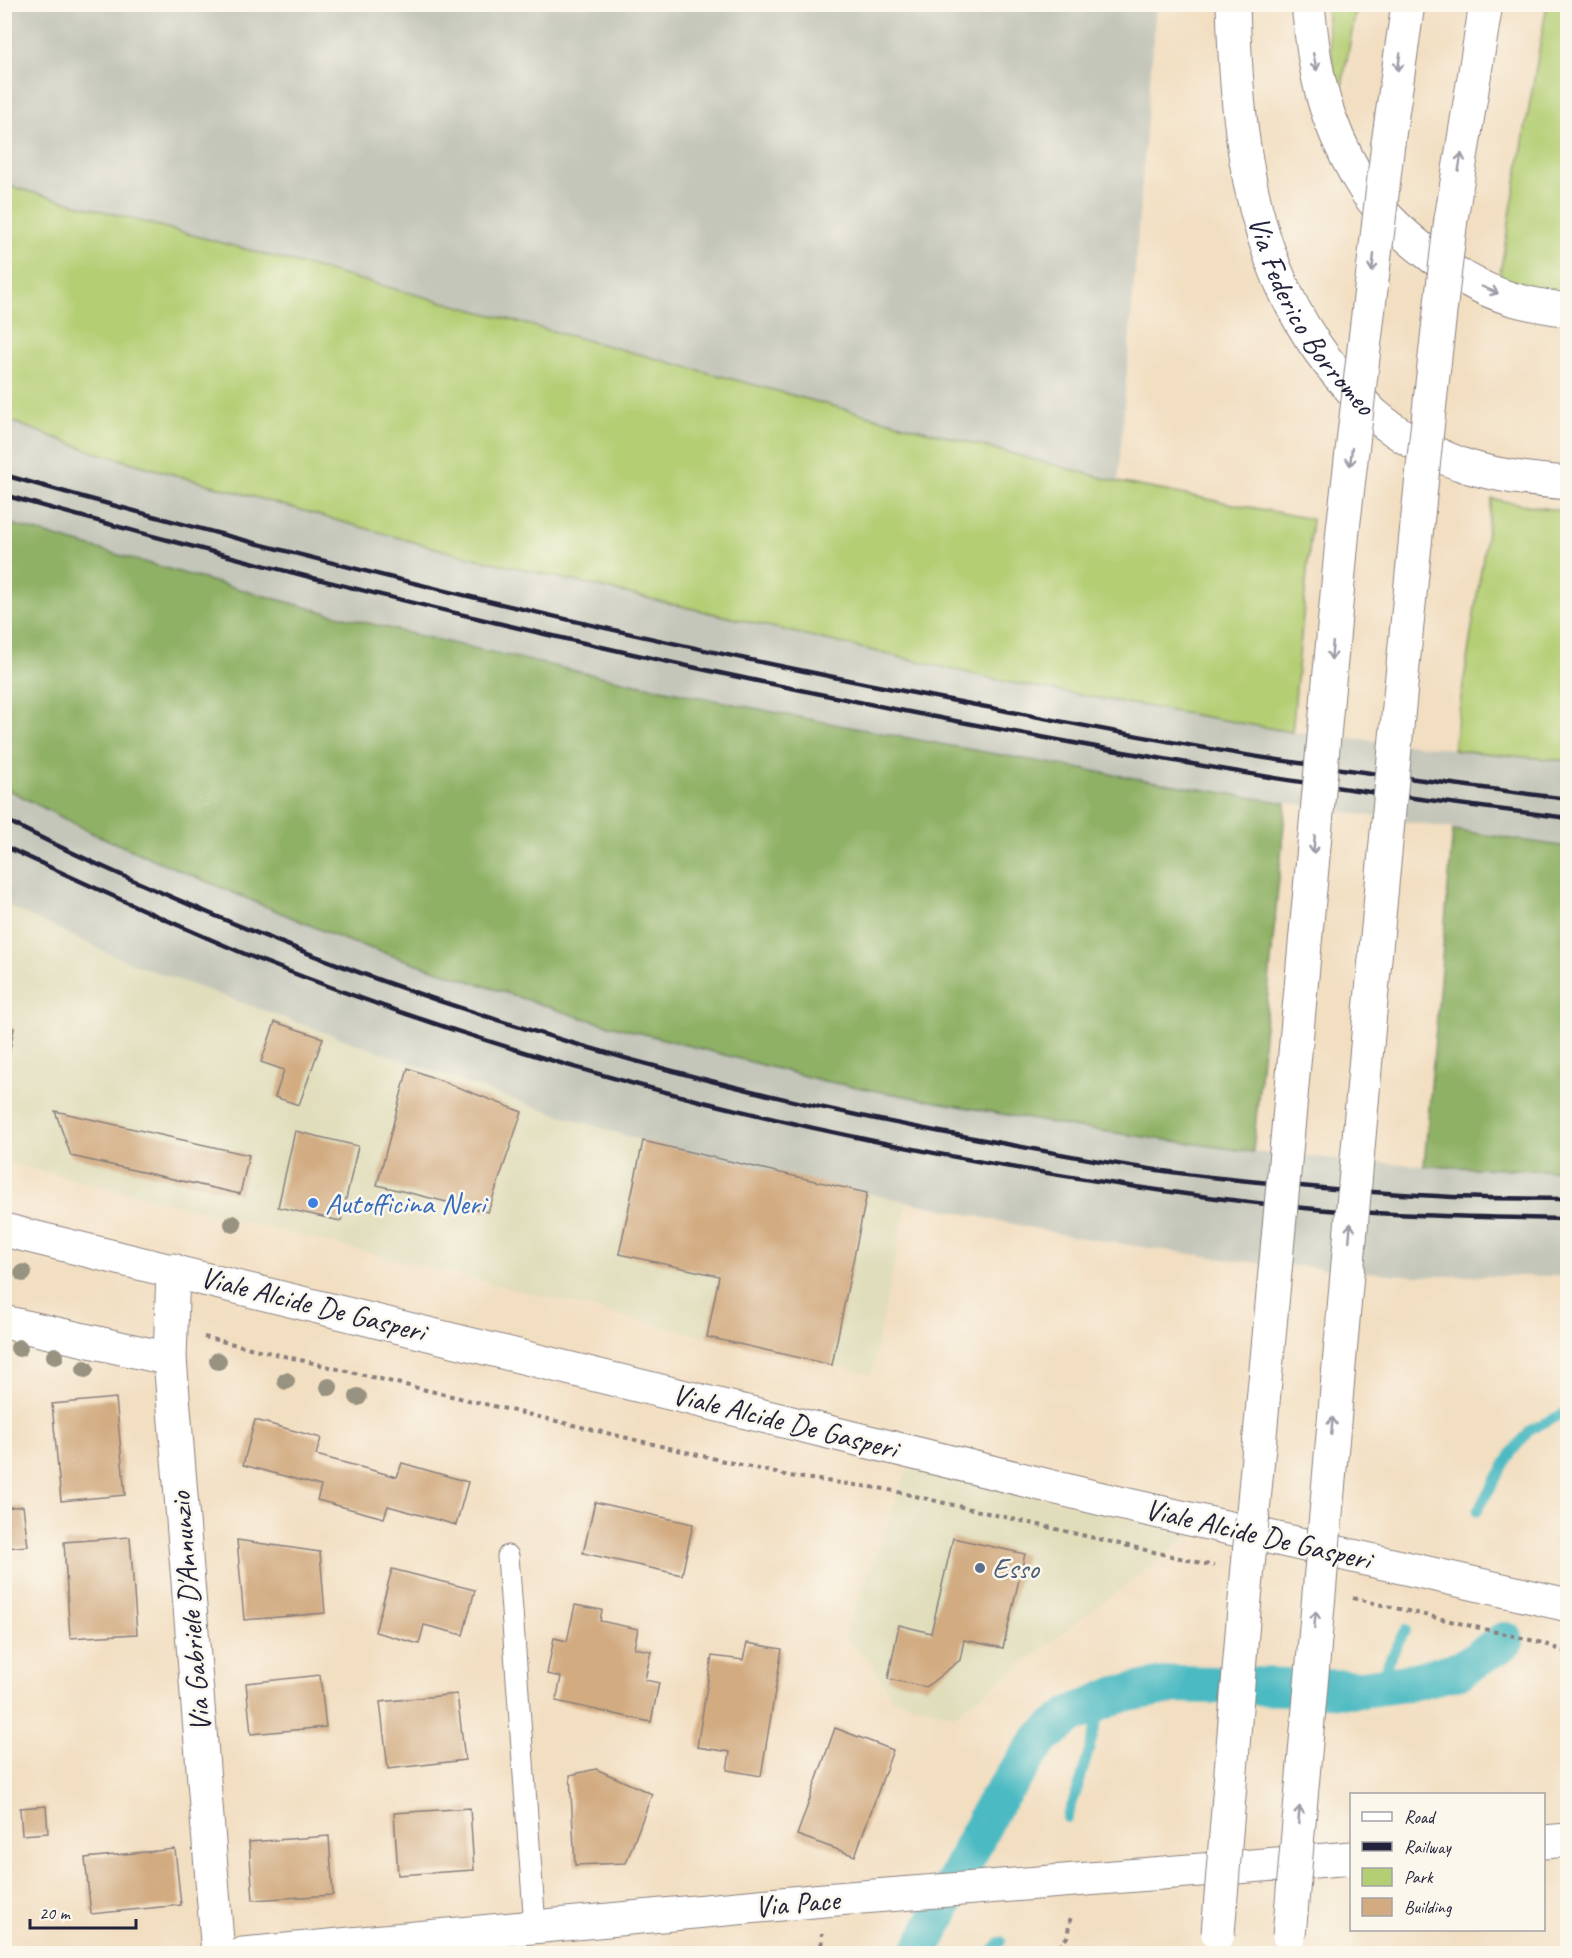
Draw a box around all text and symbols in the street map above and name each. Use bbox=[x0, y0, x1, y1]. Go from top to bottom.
one-way arrow bbox=[1310, 52, 1321, 72]
one-way arrow bbox=[1393, 52, 1404, 72]
one-way arrow bbox=[1454, 152, 1465, 172]
street label: Via Federico Borromeo bbox=[1240, 212, 1385, 424]
one-way arrow bbox=[1367, 253, 1378, 273]
one-way arrow bbox=[1480, 285, 1499, 296]
one-way arrow bbox=[1345, 446, 1356, 466]
one-way arrow bbox=[1326, 641, 1337, 660]
one-way arrow bbox=[1308, 835, 1319, 855]
place label: Autofficina Neri bbox=[325, 1184, 489, 1222]
marker: Autofficina Neri bbox=[306, 1196, 320, 1210]
one-way arrow bbox=[1345, 1222, 1356, 1242]
street label: Viale Alcide De Gasperi bbox=[197, 1258, 433, 1351]
street label: Viale Alcide De Gasperi bbox=[669, 1375, 905, 1468]
one-way arrow bbox=[1327, 1417, 1338, 1437]
street label: Via Gabriele D'Annunzio bbox=[160, 1489, 219, 1734]
street label: Viale Alcide De Gasperi bbox=[1142, 1490, 1378, 1579]
place label: Esso bbox=[992, 1549, 1040, 1587]
marker: Esso bbox=[973, 1561, 987, 1575]
one-way arrow bbox=[1310, 1611, 1321, 1631]
legend bbox=[1350, 1793, 1545, 1931]
one-way arrow bbox=[1294, 1805, 1305, 1825]
text: Road bbox=[1404, 1806, 1437, 1828]
text: Railway bbox=[1404, 1836, 1452, 1858]
text: Park bbox=[1404, 1866, 1434, 1888]
street label: Via Pace bbox=[753, 1880, 843, 1926]
scale bar bbox=[30, 1892, 136, 1930]
text: Building bbox=[1404, 1896, 1453, 1918]
text: 20 m bbox=[39, 1902, 72, 1924]

